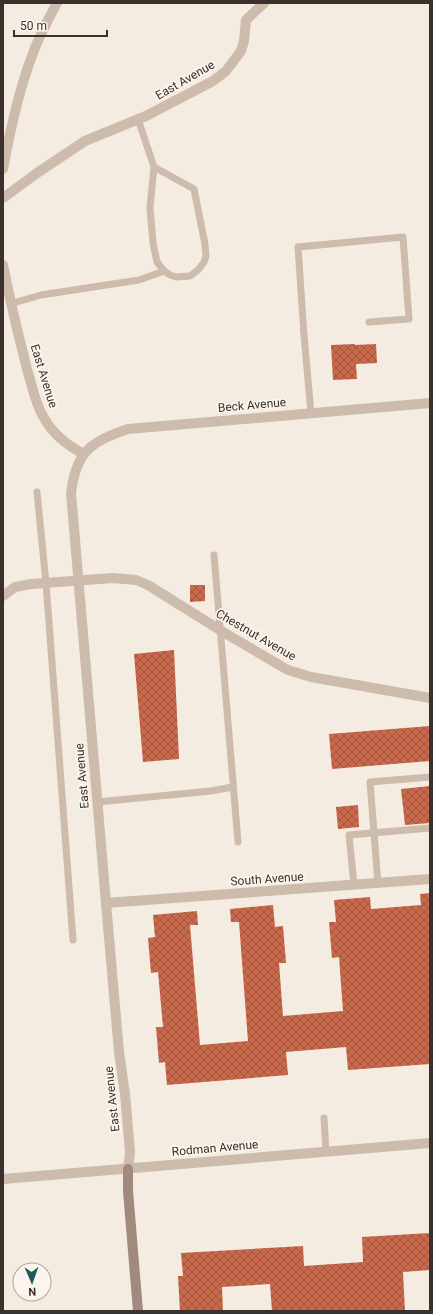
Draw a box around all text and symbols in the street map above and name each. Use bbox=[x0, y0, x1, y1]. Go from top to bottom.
scale bar bbox=[14, 12, 107, 38]
text: 50 m bbox=[20, 19, 47, 33]
street label: East Avenue bbox=[153, 58, 217, 102]
street label: East Avenue bbox=[28, 343, 60, 409]
street label: Beck Avenue bbox=[217, 395, 287, 415]
street label: Chestnut Avenue bbox=[213, 606, 299, 664]
street label: East Avenue bbox=[72, 743, 92, 809]
street label: South Avenue bbox=[230, 869, 304, 889]
street label: East Avenue bbox=[102, 1066, 122, 1132]
street label: Rodman Avenue bbox=[171, 1137, 259, 1159]
north arrow bbox=[12, 1262, 52, 1302]
text: N bbox=[28, 1285, 36, 1298]

